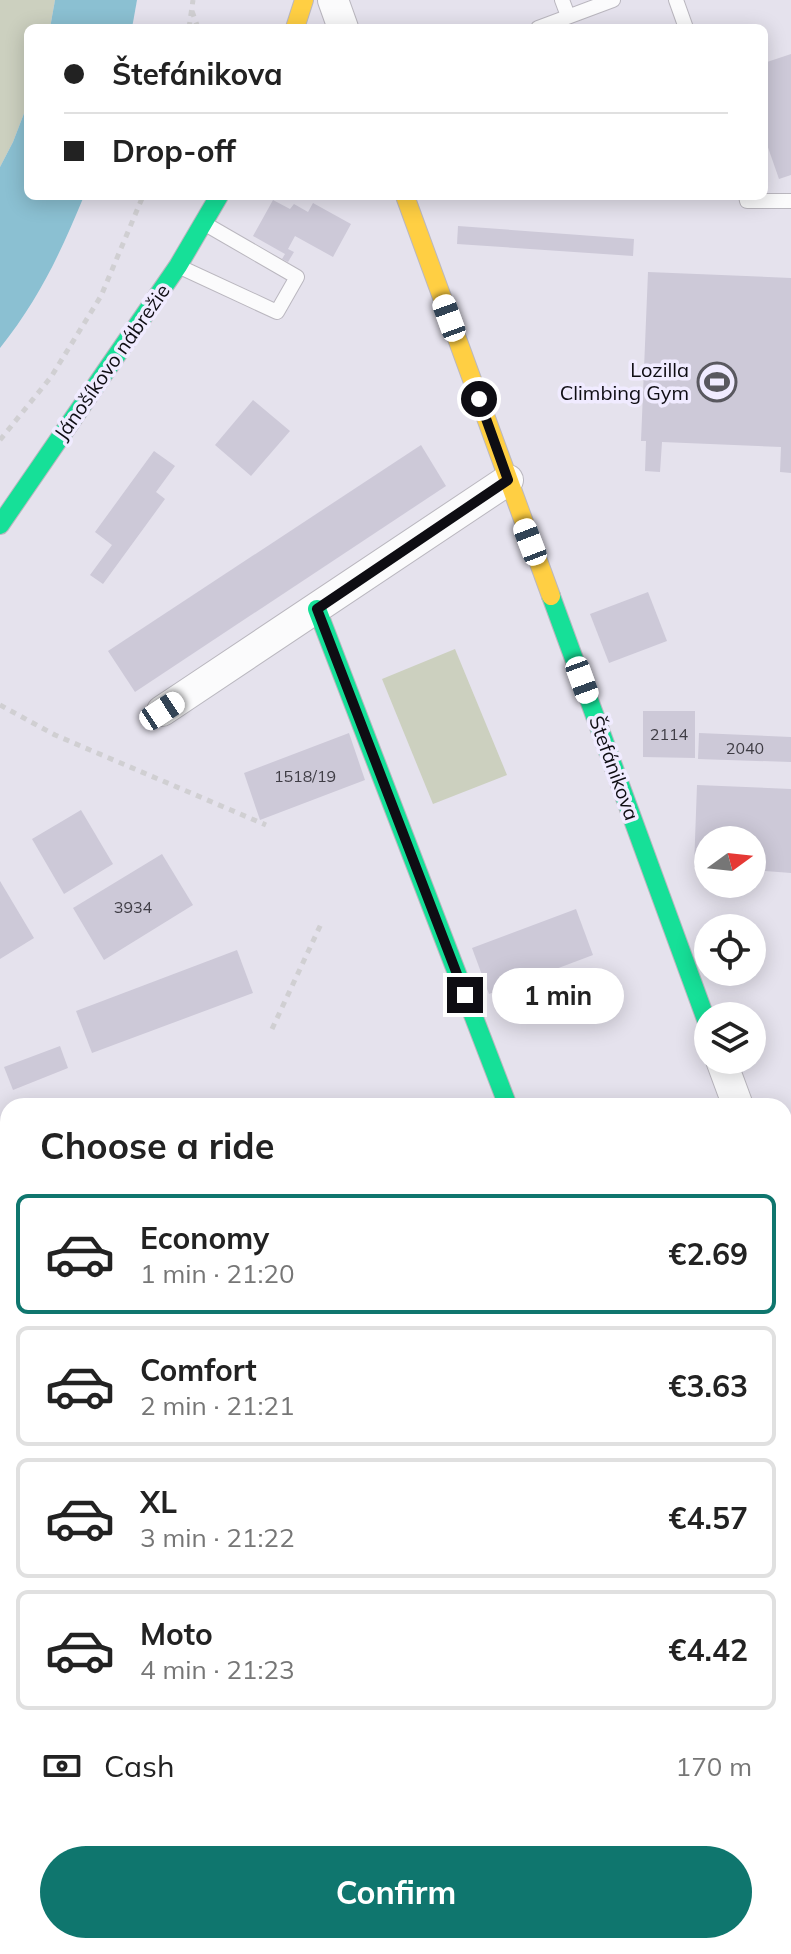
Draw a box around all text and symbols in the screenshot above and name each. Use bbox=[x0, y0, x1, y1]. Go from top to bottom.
text: Štefánikova bbox=[112, 55, 283, 93]
text: Drop-off bbox=[112, 132, 236, 170]
street label: Jánošíkovo nábrežie bbox=[48, 279, 175, 445]
car bbox=[430, 291, 468, 345]
place label: Lozilla Climbing Gym bbox=[560, 357, 689, 405]
sports icon: Lozilla Climbing Gym bbox=[696, 361, 738, 403]
route start bbox=[461, 381, 497, 417]
car bbox=[510, 515, 550, 569]
car bbox=[563, 653, 601, 707]
car bbox=[135, 688, 189, 734]
street label: Štefánikova bbox=[584, 712, 645, 823]
house number: 2114 bbox=[650, 724, 689, 744]
house number: 2040 bbox=[726, 738, 764, 758]
house number: 1518/19 bbox=[274, 766, 336, 786]
north arrow bbox=[694, 826, 766, 898]
map controls bbox=[694, 826, 766, 1074]
house number: 3934 bbox=[114, 897, 153, 917]
button: locate bbox=[694, 914, 766, 986]
callout: 1 min bbox=[493, 967, 625, 1023]
route end bbox=[447, 977, 483, 1013]
text: 1 min bbox=[524, 979, 592, 1012]
button: layers bbox=[694, 1002, 766, 1074]
text: Choose a ride bbox=[40, 1123, 274, 1168]
icon: car bbox=[44, 1218, 116, 1290]
text: Economy bbox=[140, 1219, 269, 1257]
text: €2.69 bbox=[669, 1235, 748, 1273]
text: 1 min · 21:20 bbox=[140, 1257, 295, 1290]
icon: car bbox=[44, 1350, 116, 1422]
text: Comfort bbox=[140, 1351, 257, 1389]
text: €3.63 bbox=[669, 1367, 748, 1405]
text: 2 min · 21:21 bbox=[140, 1389, 295, 1422]
icon: car bbox=[44, 1482, 116, 1554]
text: XL bbox=[140, 1483, 177, 1521]
text: €4.57 bbox=[669, 1499, 748, 1537]
text: 3 min · 21:22 bbox=[140, 1521, 295, 1554]
icon: car bbox=[44, 1614, 116, 1686]
text: Moto bbox=[140, 1615, 213, 1653]
text: €4.42 bbox=[669, 1631, 748, 1669]
text: 4 min · 21:23 bbox=[140, 1653, 295, 1686]
icon: cash bbox=[40, 1744, 84, 1788]
text: Cash bbox=[104, 1747, 175, 1785]
text: 170 m bbox=[676, 1750, 752, 1783]
button: Confirm bbox=[40, 1846, 752, 1938]

